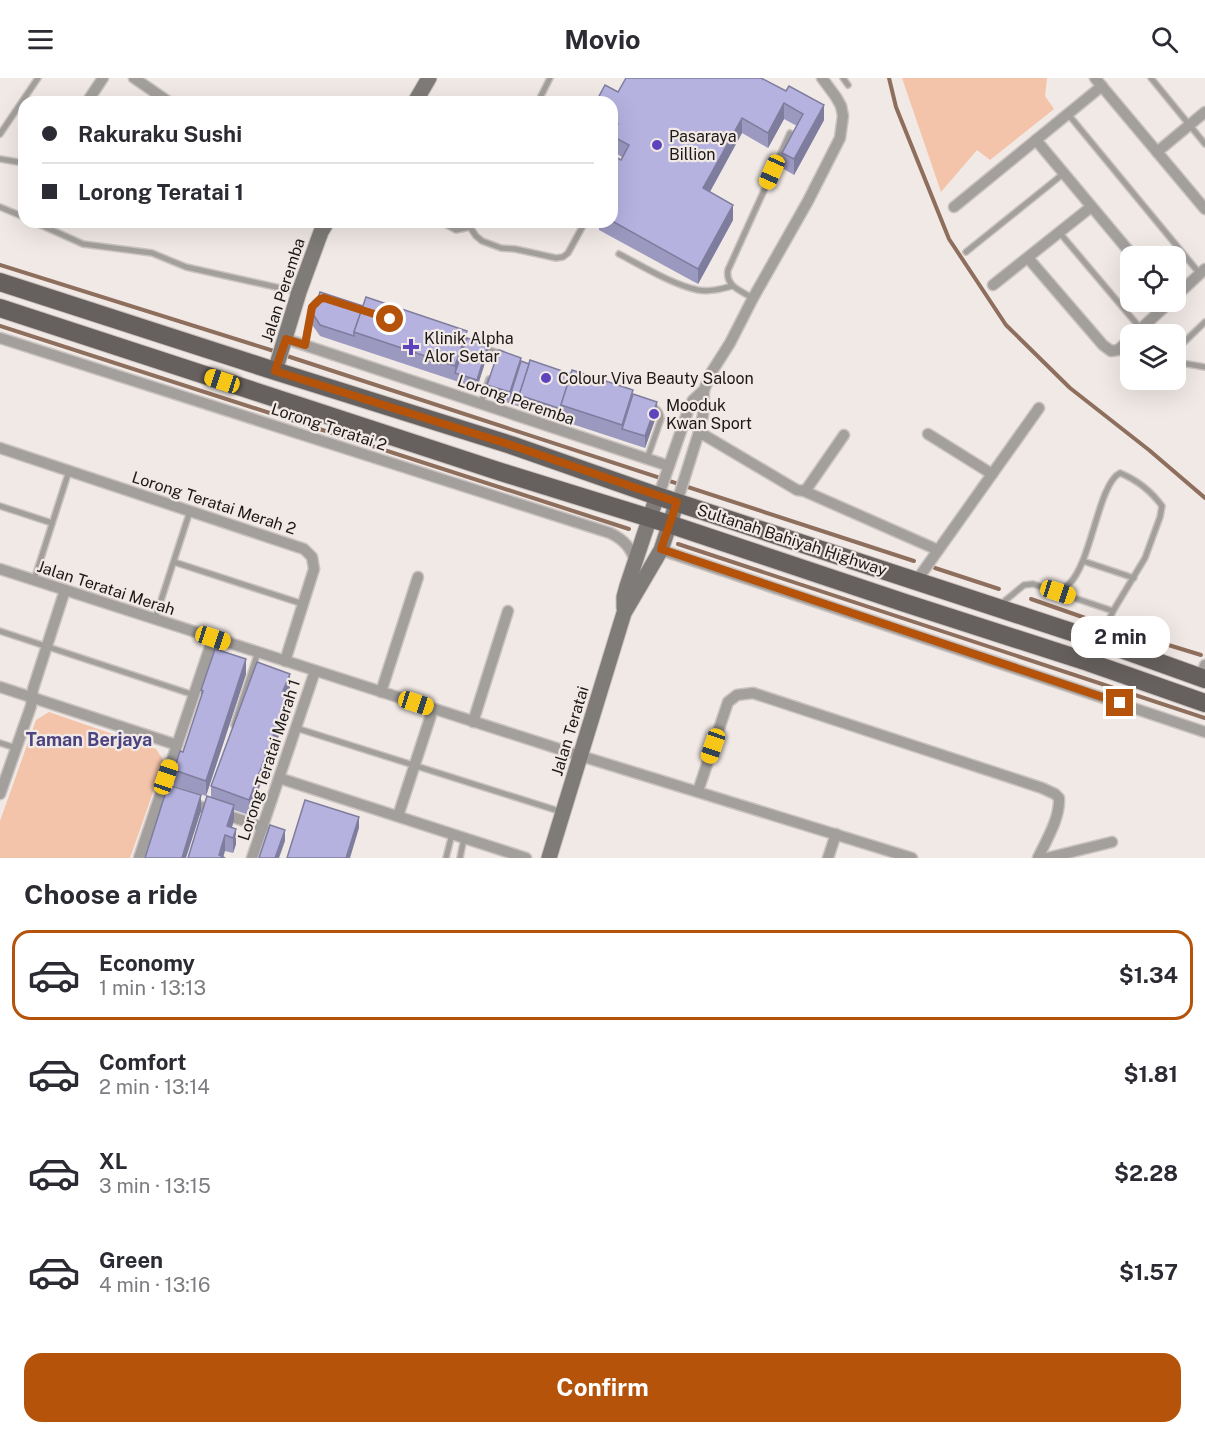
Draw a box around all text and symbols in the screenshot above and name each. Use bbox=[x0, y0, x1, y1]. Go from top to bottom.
icon: menu bbox=[24, 23, 57, 56]
text: Movio bbox=[564, 23, 641, 55]
icon: search bbox=[1148, 23, 1181, 56]
text: Rakuraku Sushi bbox=[78, 121, 242, 147]
place label: Pasaraya Billion bbox=[669, 127, 737, 164]
marker: Pasaraya Billion bbox=[650, 138, 664, 152]
car bbox=[756, 152, 788, 192]
text: Lorong Teratai 1 bbox=[78, 179, 244, 205]
street label: Jalan Peremba bbox=[257, 236, 309, 344]
map controls bbox=[1120, 246, 1186, 390]
button: locate bbox=[1120, 246, 1186, 312]
route start bbox=[376, 305, 403, 332]
button: layers bbox=[1120, 324, 1186, 390]
place label: Klinik Alpha Alor Setar bbox=[424, 329, 514, 366]
marker: Klinik Alpha Alor Setar bbox=[402, 338, 420, 356]
car bbox=[202, 367, 242, 395]
place label: Colour Viva Beauty Saloon bbox=[558, 369, 754, 388]
street label: Lorong Peremba bbox=[455, 371, 577, 429]
marker: Colour Viva Beauty Saloon bbox=[539, 371, 553, 385]
place label: Mooduk Kwan Sport bbox=[666, 396, 752, 433]
street label: Lorong Teratai 2 bbox=[269, 399, 389, 455]
marker: Mooduk Kwan Sport bbox=[647, 407, 661, 421]
street label: Lorong Teratai Merah 2 bbox=[129, 467, 299, 539]
street label: Sultanah Bahiyah Highway bbox=[695, 500, 890, 580]
street label: Jalan Teratai Merah bbox=[35, 557, 177, 619]
car bbox=[1038, 578, 1078, 606]
callout: 2 min bbox=[1070, 616, 1170, 658]
car bbox=[193, 624, 233, 652]
text: 2 min bbox=[1094, 625, 1147, 649]
street label: Lorong Teratai Merah 1 bbox=[234, 677, 304, 843]
street label: Jalan Teratai bbox=[547, 684, 593, 778]
car bbox=[396, 689, 436, 717]
route end bbox=[1106, 689, 1133, 716]
car bbox=[699, 726, 727, 766]
district label: Taman Berjaya bbox=[26, 729, 152, 750]
car bbox=[152, 757, 180, 797]
text: Choose a ride bbox=[24, 878, 198, 910]
icon: car bbox=[27, 948, 81, 1002]
text: Economy bbox=[99, 950, 195, 976]
text: $1.34 bbox=[1119, 962, 1178, 988]
text: 1 min · 13:13 bbox=[99, 976, 206, 1000]
icon: car bbox=[27, 1047, 81, 1101]
text: Comfort bbox=[99, 1049, 186, 1075]
text: $1.81 bbox=[1124, 1061, 1178, 1087]
text: 2 min · 13:14 bbox=[99, 1075, 210, 1099]
icon: car bbox=[27, 1146, 81, 1200]
text: XL bbox=[99, 1148, 127, 1174]
text: $2.28 bbox=[1114, 1160, 1178, 1186]
text: 3 min · 13:15 bbox=[99, 1174, 211, 1198]
icon: car bbox=[27, 1245, 81, 1299]
text: Green bbox=[99, 1247, 163, 1273]
text: $1.57 bbox=[1119, 1259, 1178, 1285]
text: 4 min · 13:16 bbox=[99, 1273, 210, 1297]
button: Confirm bbox=[24, 1353, 1181, 1422]

